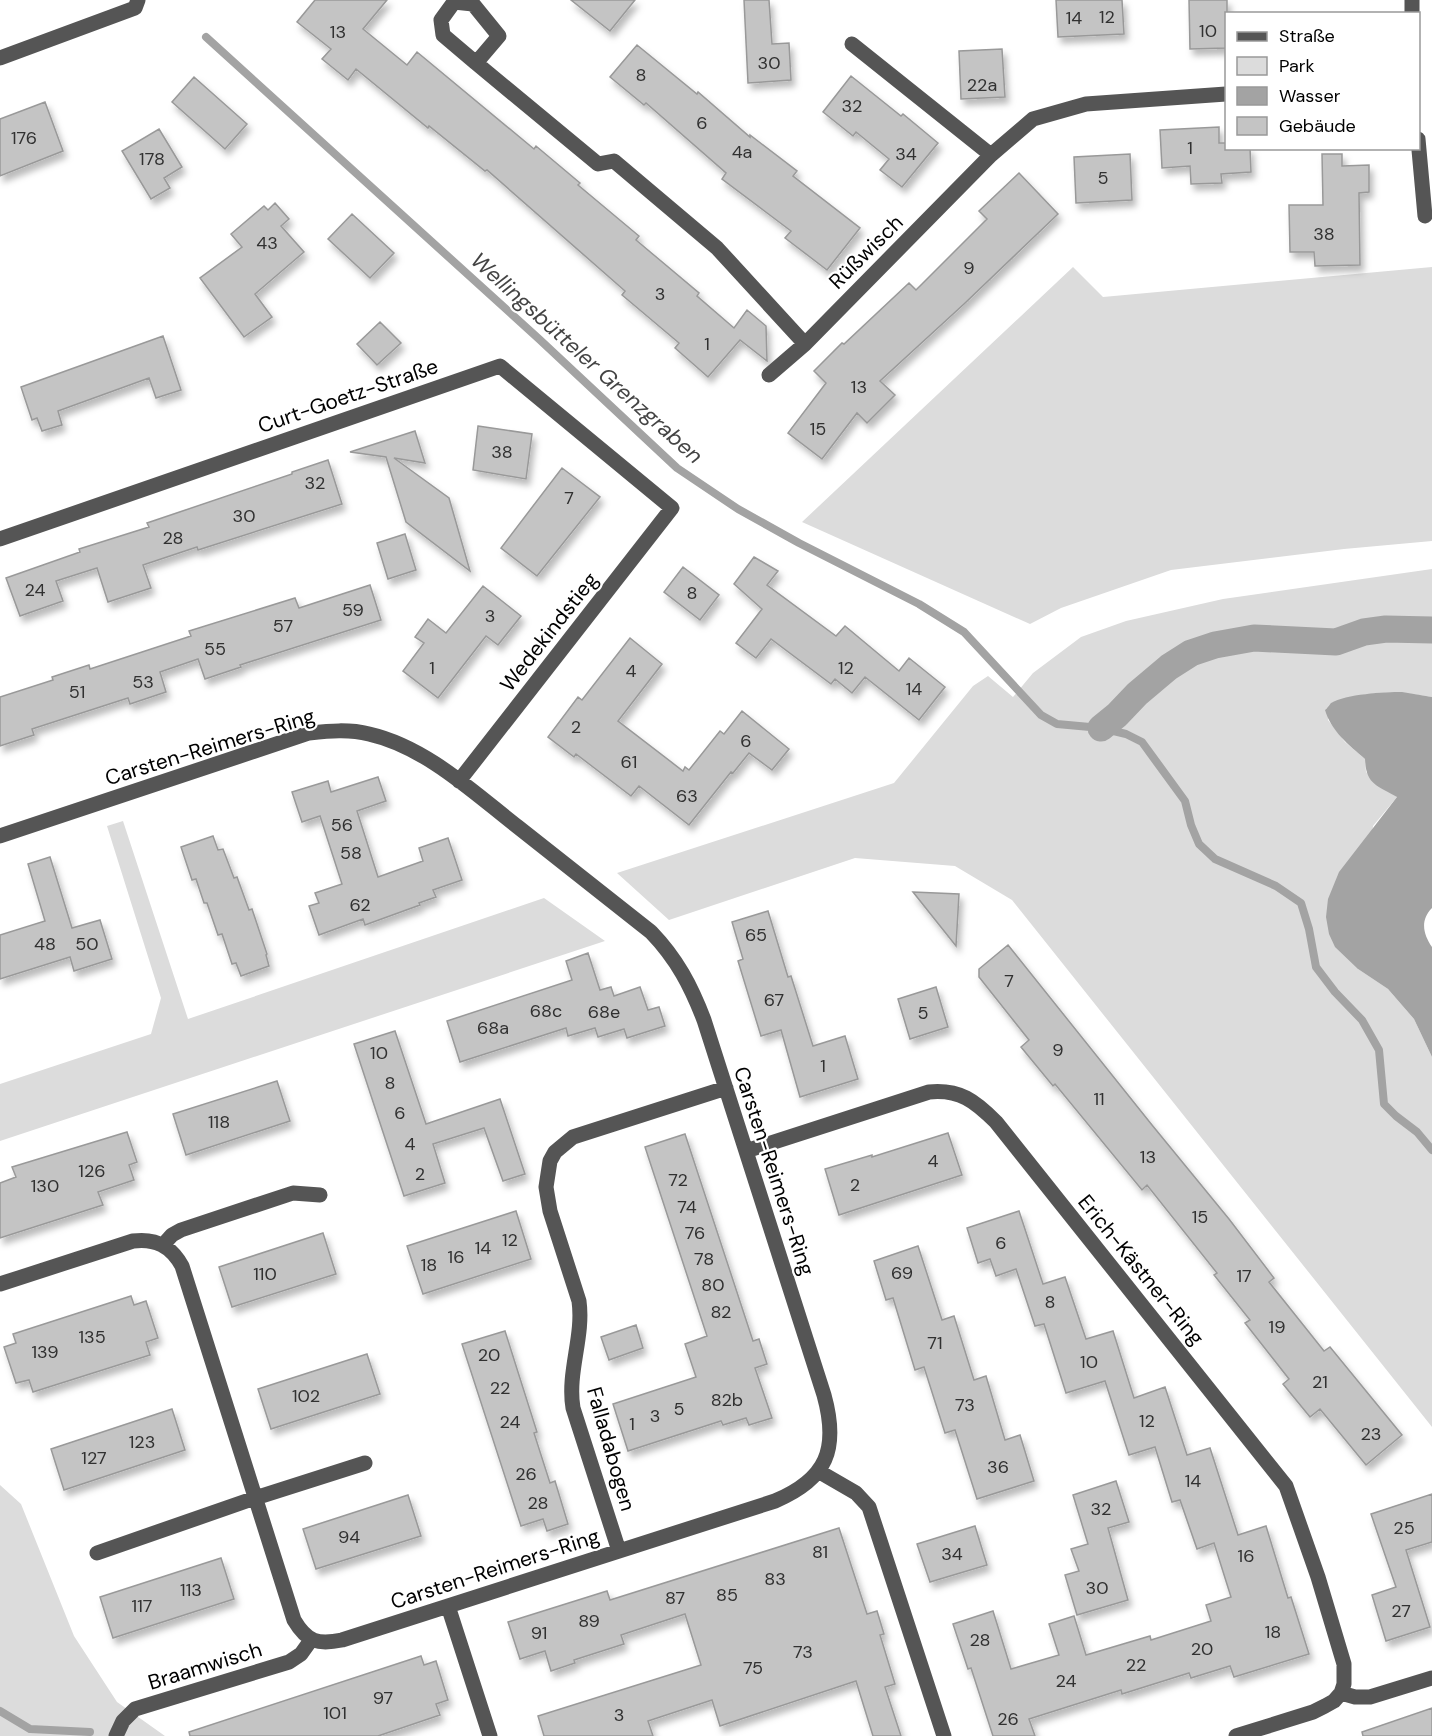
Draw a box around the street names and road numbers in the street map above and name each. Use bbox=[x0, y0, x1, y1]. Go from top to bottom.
street label: Rüßwisch bbox=[823, 209, 909, 295]
street label: Curt-Goetz-Straße bbox=[254, 352, 442, 440]
street label: Wedekindstieg bbox=[494, 566, 605, 697]
street label: Carsten-Reimers-Ring bbox=[102, 702, 319, 792]
street label: Carsten-Reimers-Ring bbox=[727, 1063, 821, 1279]
street label: Erich-Kästner-Ring bbox=[1072, 1189, 1211, 1351]
street label: Falladabogen bbox=[580, 1384, 642, 1514]
street label: Carsten-Reimers-Ring bbox=[387, 1522, 603, 1616]
street label: Braamwisch bbox=[145, 1635, 265, 1697]

